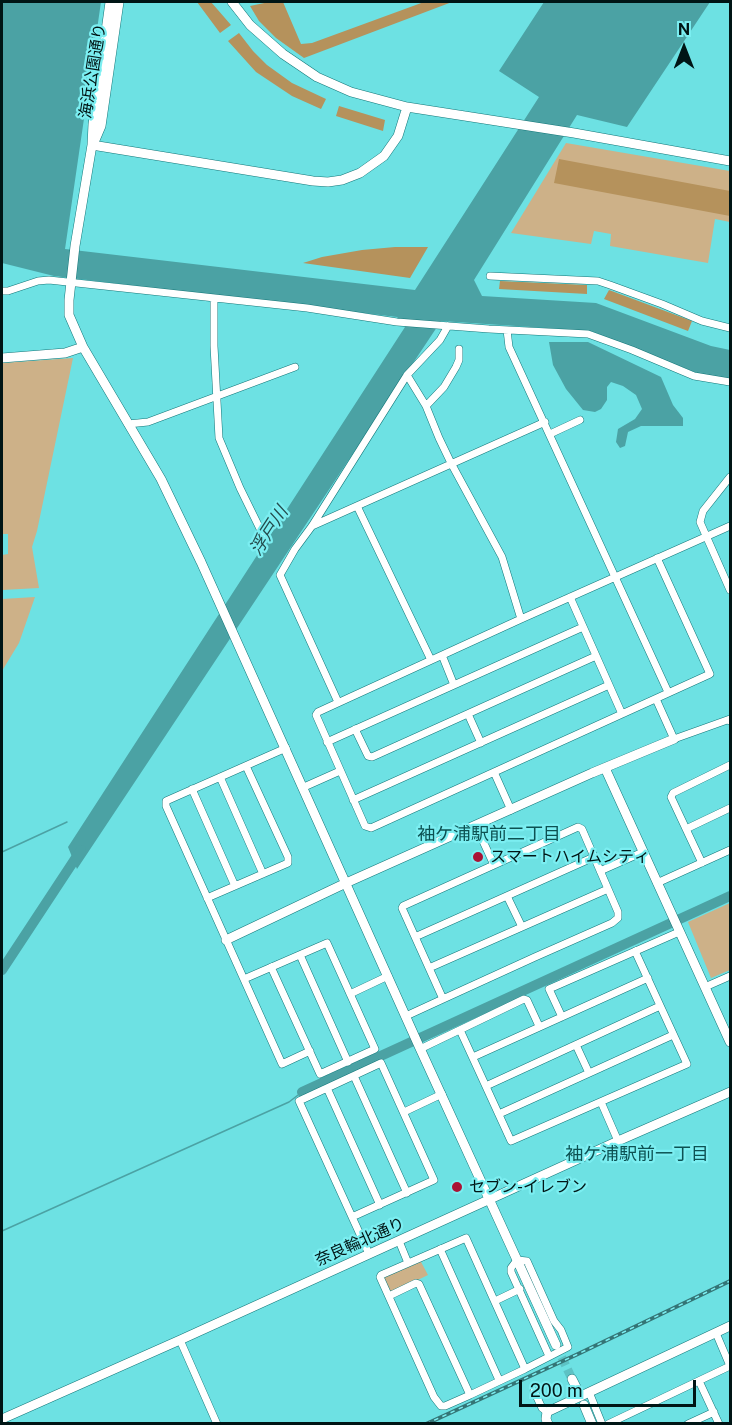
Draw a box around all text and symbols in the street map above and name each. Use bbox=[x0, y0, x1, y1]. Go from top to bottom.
north arrow bbox=[654, 18, 714, 78]
text: N bbox=[678, 20, 690, 39]
street label: 海浜公園通り bbox=[76, 22, 110, 120]
water label: 浮戸川 bbox=[245, 502, 293, 560]
district label: 袖ケ浦駅前二丁目 bbox=[417, 823, 561, 845]
place label: スマートハイムシティ bbox=[490, 847, 650, 867]
marker: スマートハイムシティ bbox=[471, 850, 485, 864]
district label: 袖ケ浦駅前一丁目 bbox=[565, 1143, 709, 1165]
place label: セブン-イレブン bbox=[469, 1177, 587, 1197]
marker: セブン-イレブン bbox=[450, 1180, 464, 1194]
street label: 奈良輪北通り bbox=[312, 1214, 408, 1270]
scale bar bbox=[522, 1368, 699, 1406]
text: 200 m bbox=[530, 1380, 583, 1401]

